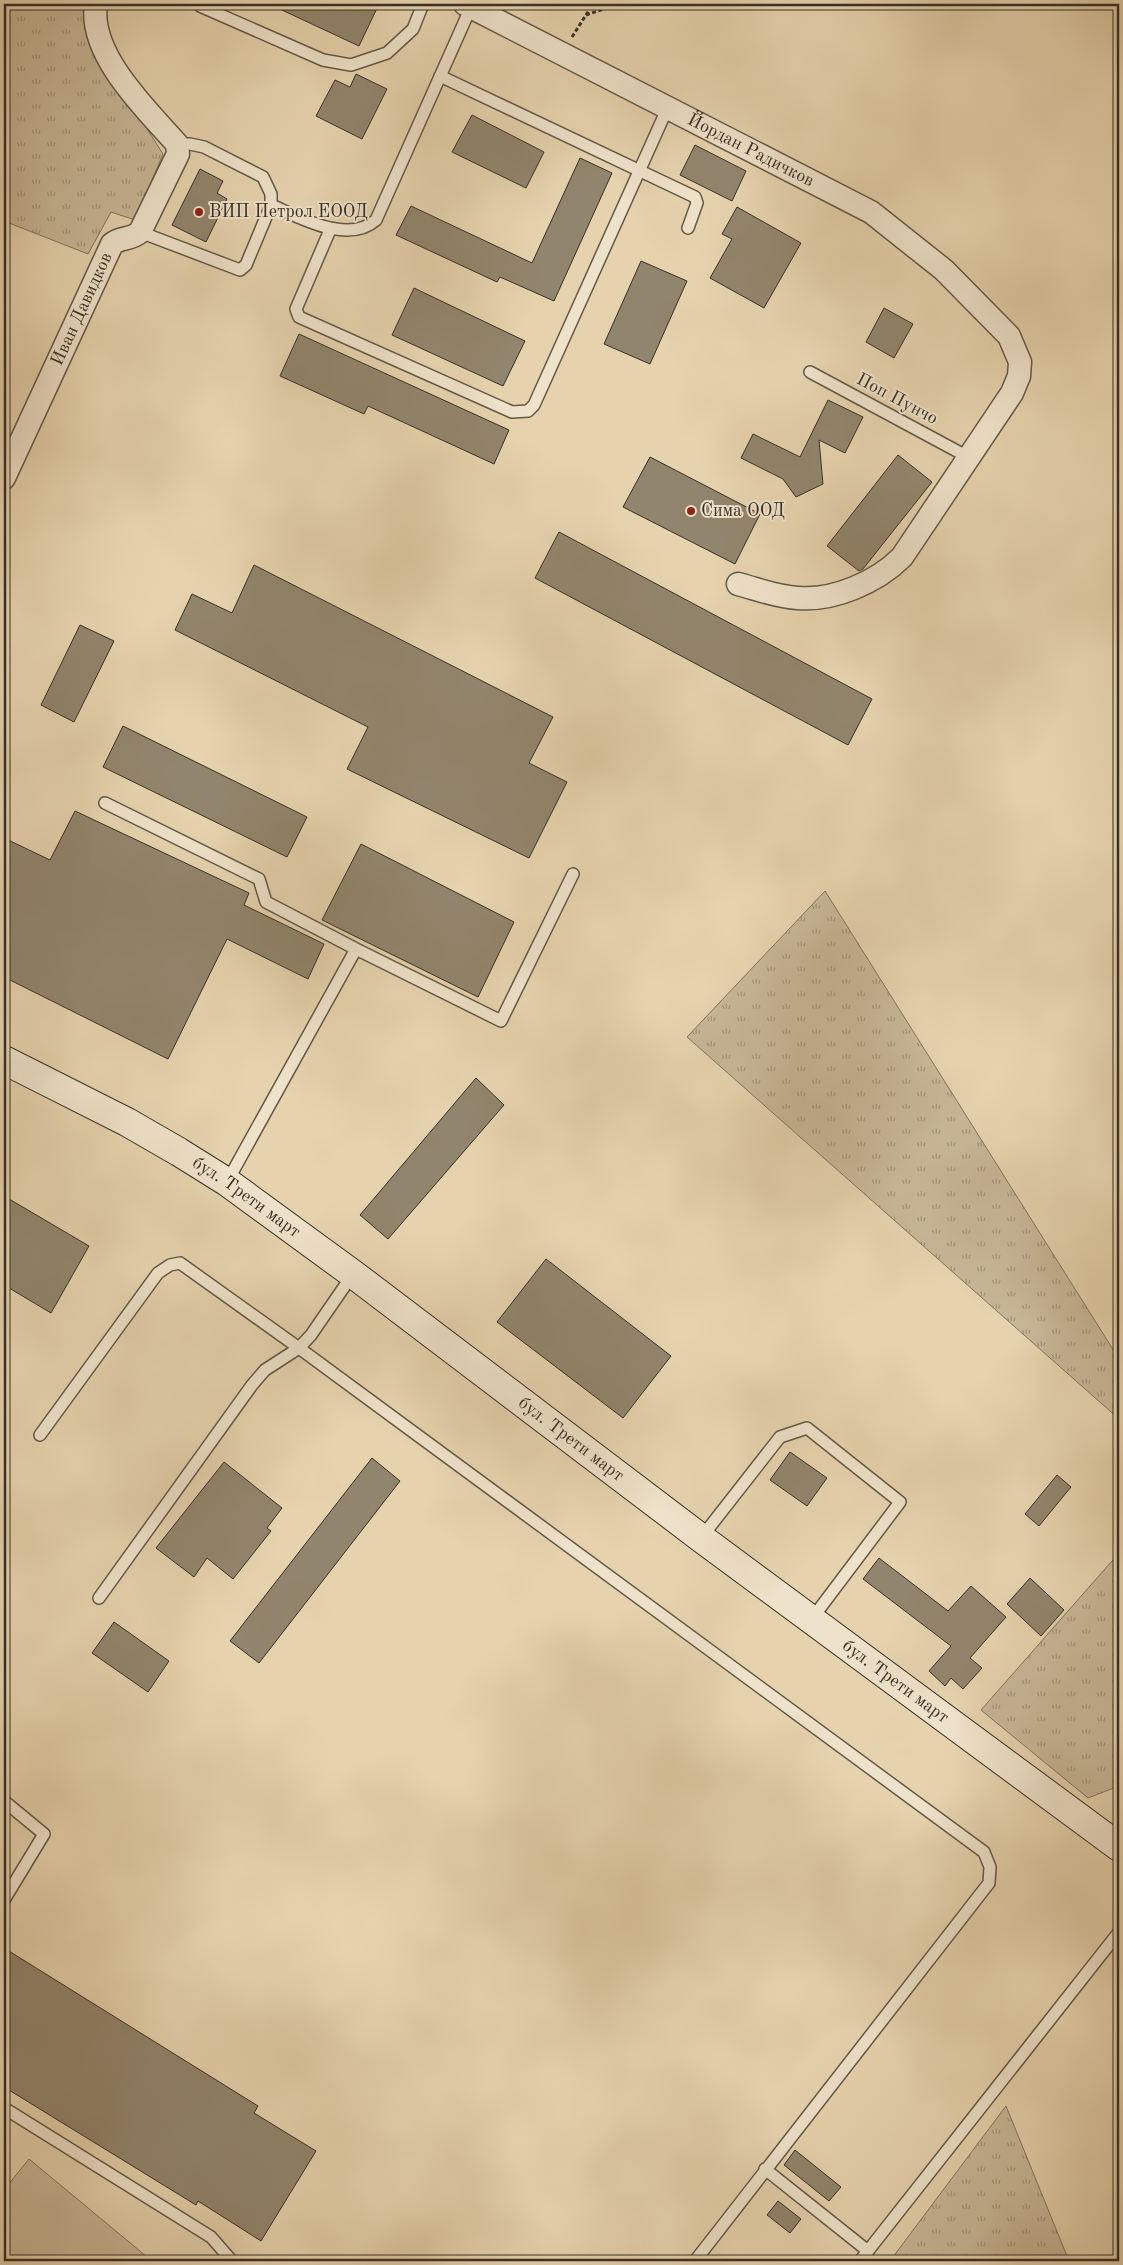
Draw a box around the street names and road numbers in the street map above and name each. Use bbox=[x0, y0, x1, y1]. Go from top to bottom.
street label: Йордан Радичков bbox=[684, 107, 817, 190]
street label: Иван Давидков bbox=[48, 250, 116, 368]
street label: Поп Пунчо bbox=[853, 370, 941, 428]
street label: бул. Трети март bbox=[189, 1154, 304, 1241]
street label: бул. Трети март bbox=[515, 1394, 627, 1485]
street label: бул. Трети март bbox=[839, 1637, 952, 1727]

